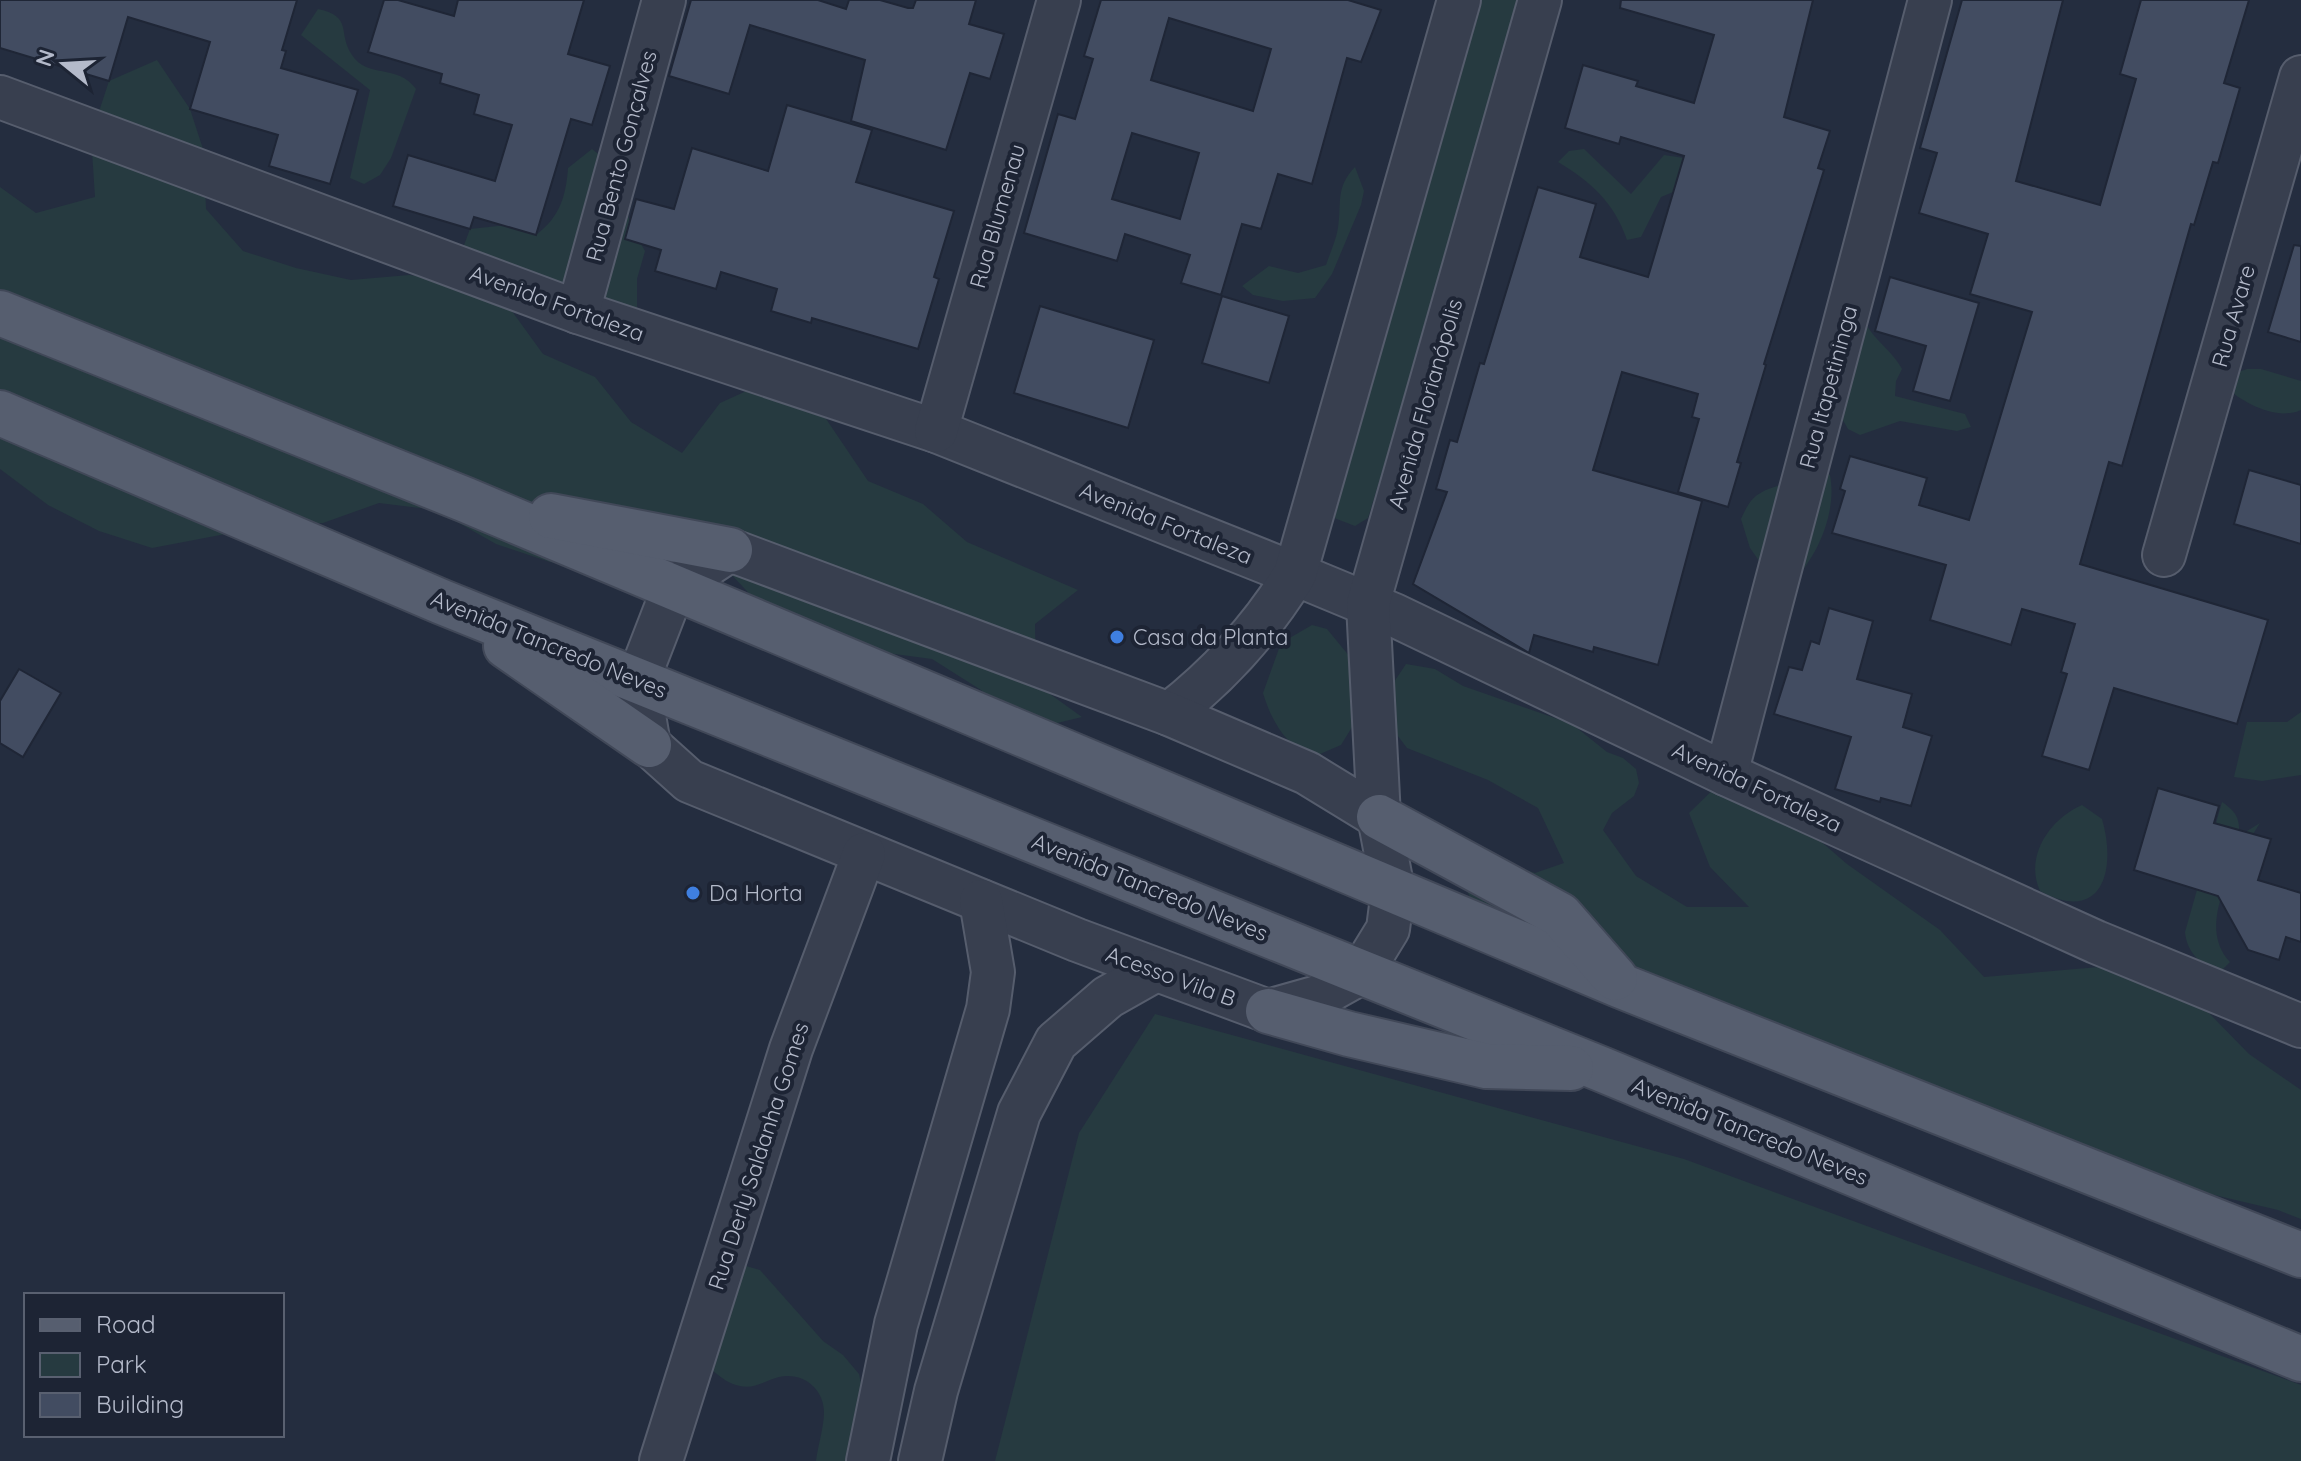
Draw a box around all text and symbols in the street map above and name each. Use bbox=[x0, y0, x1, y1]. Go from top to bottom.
north arrow bbox=[24, 24, 104, 104]
text: N bbox=[29, 46, 61, 70]
street label: Rua Bento Gonçalves bbox=[579, 47, 663, 265]
street label: Rua Blumenau bbox=[963, 141, 1031, 291]
street label: Avenida Fortaleza bbox=[466, 258, 648, 348]
street label: Rua Avare bbox=[2205, 262, 2261, 370]
street label: Avenida Florianópolis bbox=[1382, 296, 1468, 512]
street label: Rua Itapetininga bbox=[1793, 302, 1863, 472]
street label: Avenida Fortaleza bbox=[1076, 476, 1256, 570]
street label: Avenida Tancredo Neves bbox=[427, 584, 671, 704]
place label: Casa da Planta bbox=[1133, 623, 1288, 651]
marker: Casa da Planta bbox=[1108, 628, 1126, 646]
street label: Avenida Fortaleza bbox=[1668, 736, 1846, 838]
street label: Avenida Tancredo Neves bbox=[1028, 827, 1272, 947]
place label: Da Horta bbox=[709, 879, 803, 907]
marker: Da Horta bbox=[684, 884, 702, 902]
street label: Acesso Vila B bbox=[1102, 940, 1240, 1012]
street label: Rua Derly Saldanha Gomes bbox=[701, 1019, 815, 1293]
street label: Avenida Tancredo Neves bbox=[1628, 1071, 1872, 1191]
legend bbox=[24, 1293, 284, 1437]
text: Road bbox=[96, 1309, 156, 1339]
text: Park bbox=[96, 1349, 147, 1379]
text: Building bbox=[96, 1389, 184, 1419]

